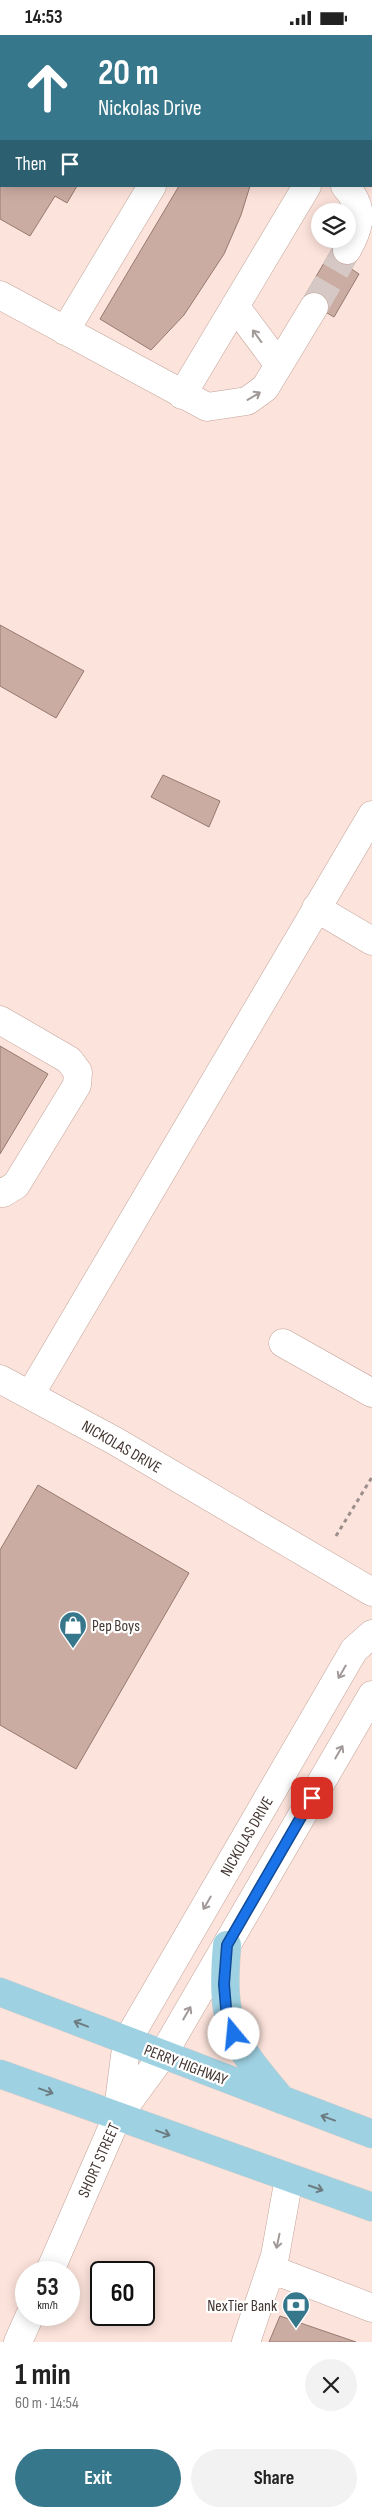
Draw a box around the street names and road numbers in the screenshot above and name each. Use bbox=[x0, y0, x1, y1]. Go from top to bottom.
street label: NICKOLAS DRIVE bbox=[78, 1417, 164, 1478]
street label: NICKOLAS DRIVE bbox=[217, 1794, 278, 1880]
street label: PERRY HIGHWAY bbox=[141, 2041, 230, 2090]
street label: SHORT STREET bbox=[75, 2120, 124, 2201]

